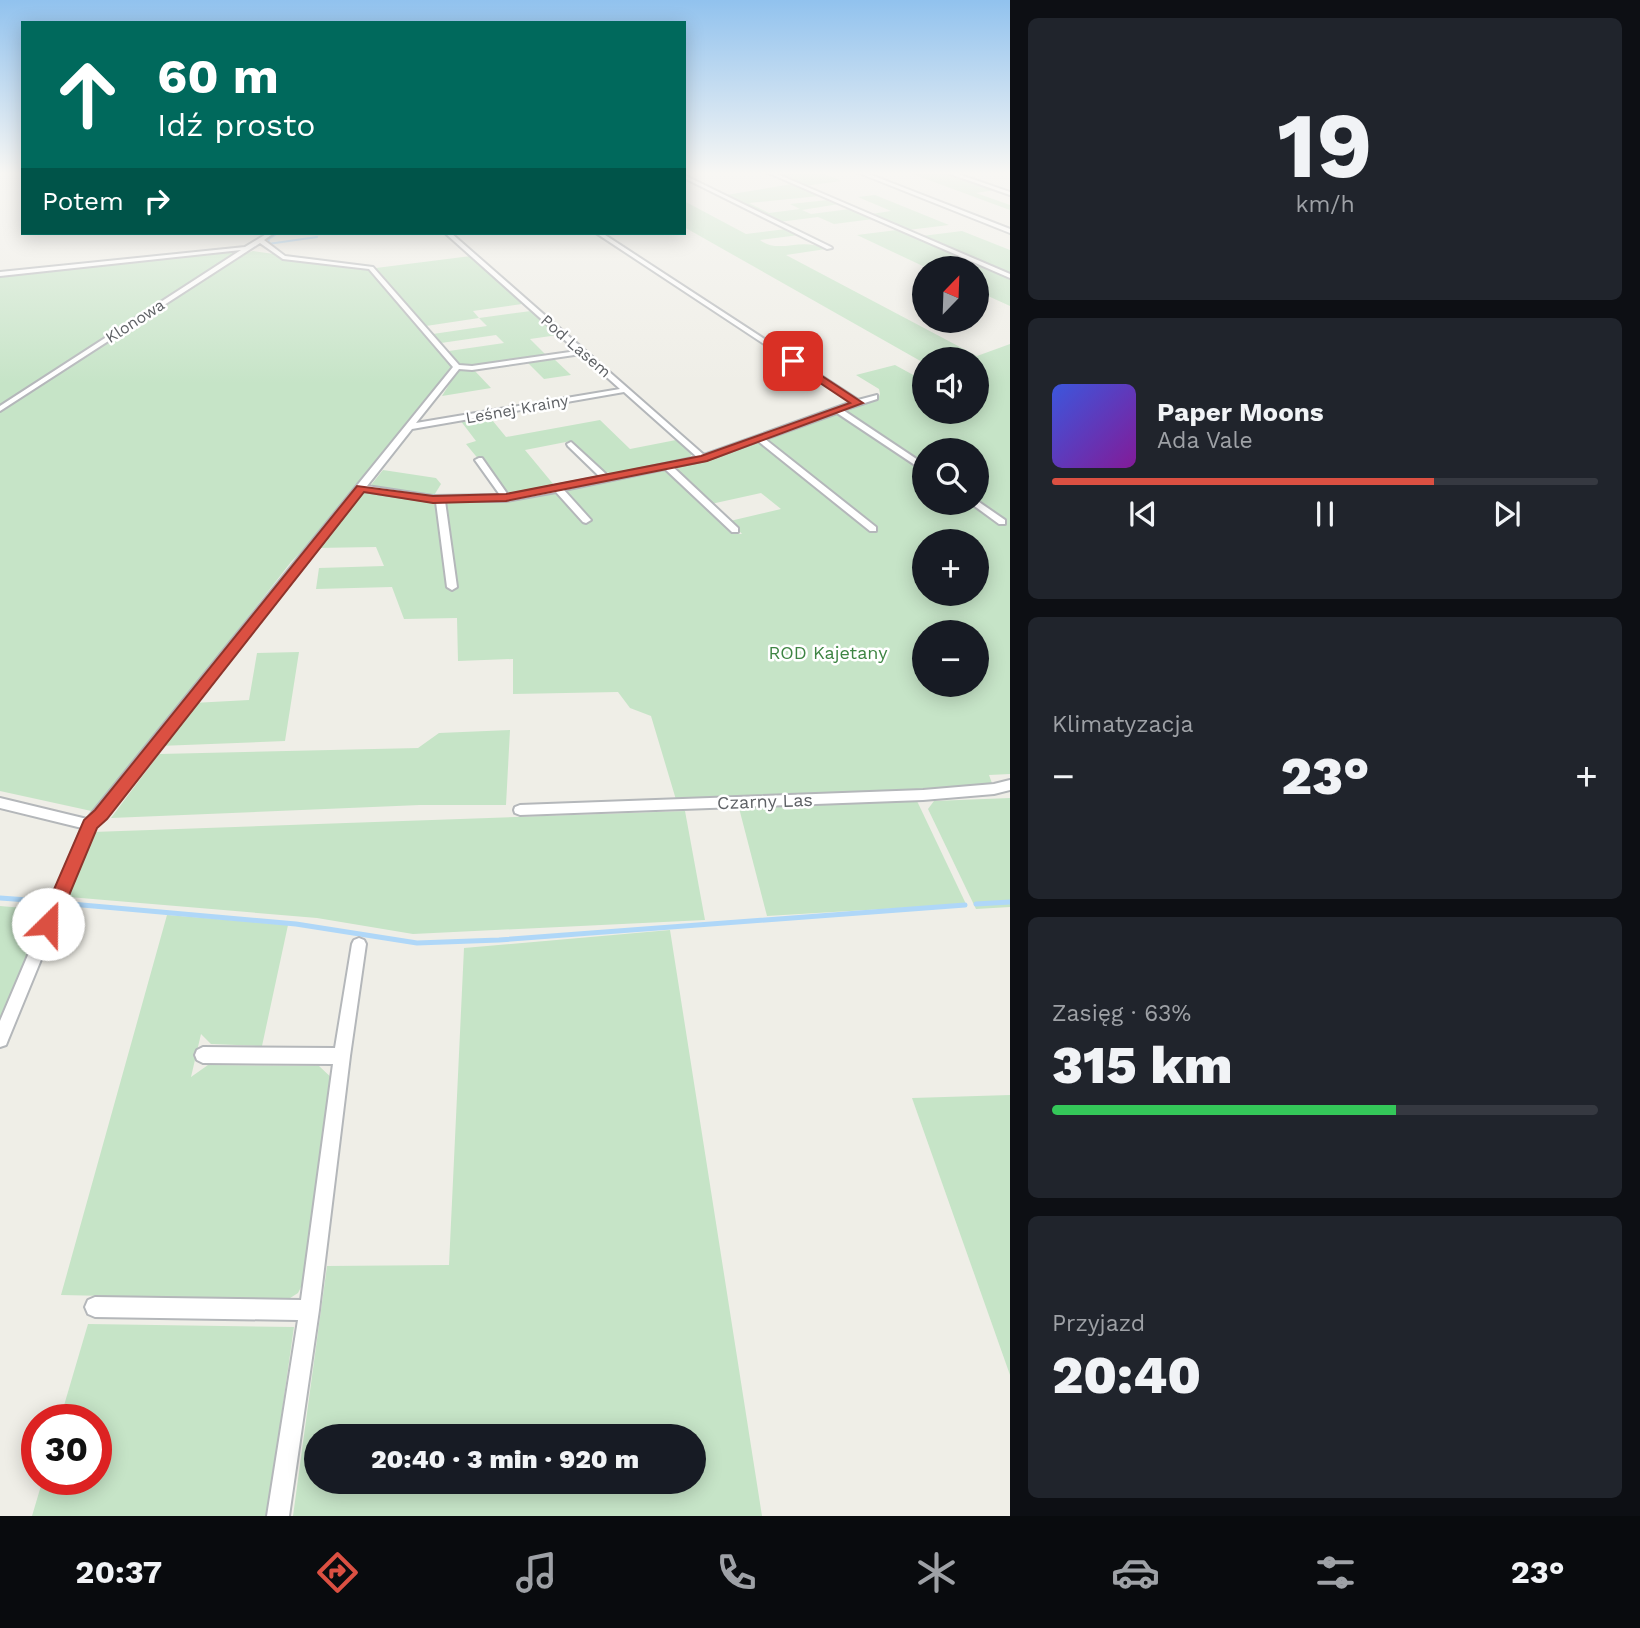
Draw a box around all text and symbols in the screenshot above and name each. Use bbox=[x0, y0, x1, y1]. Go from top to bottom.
text: 60 m bbox=[157, 47, 279, 105]
icon: ahead bbox=[42, 49, 133, 140]
text: 19 bbox=[1277, 92, 1373, 199]
text: Idź prosto bbox=[157, 106, 316, 144]
icon: right bbox=[138, 182, 176, 220]
text: Potem bbox=[42, 186, 124, 216]
text: km/h bbox=[1295, 191, 1355, 218]
north arrow bbox=[912, 256, 989, 332]
map controls bbox=[912, 256, 989, 697]
street label: Klonowa bbox=[102, 295, 168, 347]
street label: Pod Lasem bbox=[537, 311, 615, 381]
pin bbox=[763, 331, 823, 391]
icon: arrive bbox=[774, 342, 812, 380]
button: sound bbox=[912, 347, 989, 424]
street label: Leśnej Krainy bbox=[464, 390, 571, 427]
text: Paper Moons bbox=[1157, 397, 1324, 427]
text: Ada Vale bbox=[1157, 427, 1253, 454]
button: search bbox=[912, 438, 989, 515]
icon: previous bbox=[1124, 495, 1162, 533]
icon: pause bbox=[1306, 495, 1344, 533]
icon: next bbox=[1488, 495, 1526, 533]
button: + bbox=[912, 529, 989, 606]
button: − bbox=[912, 620, 989, 697]
park label: ROD Kajetany bbox=[769, 642, 888, 663]
text: Klimatyzacja bbox=[1052, 711, 1194, 738]
text: 23° bbox=[1281, 746, 1369, 807]
text: − bbox=[1052, 754, 1075, 798]
text: + bbox=[1575, 754, 1598, 798]
street label: Czarny Las bbox=[717, 789, 813, 813]
position arrow bbox=[11, 887, 85, 961]
text: Zasięg · 63% bbox=[1052, 1000, 1191, 1027]
text: 315 km bbox=[1052, 1035, 1233, 1096]
text: Przyjazd bbox=[1052, 1310, 1145, 1337]
text: 20:40 bbox=[1052, 1345, 1201, 1406]
speed limit sign: 30 bbox=[21, 1404, 112, 1495]
text: 20:40 · 3 min · 920 m bbox=[371, 1444, 639, 1474]
icon: directions bbox=[313, 1548, 362, 1597]
icon: music bbox=[512, 1548, 561, 1597]
icon: phone bbox=[712, 1548, 761, 1597]
icon: climate bbox=[912, 1548, 961, 1597]
icon: car bbox=[1111, 1548, 1160, 1597]
icon: filters bbox=[1311, 1548, 1360, 1597]
text: 20:37 bbox=[75, 1553, 162, 1591]
text: 23° bbox=[1511, 1553, 1565, 1591]

